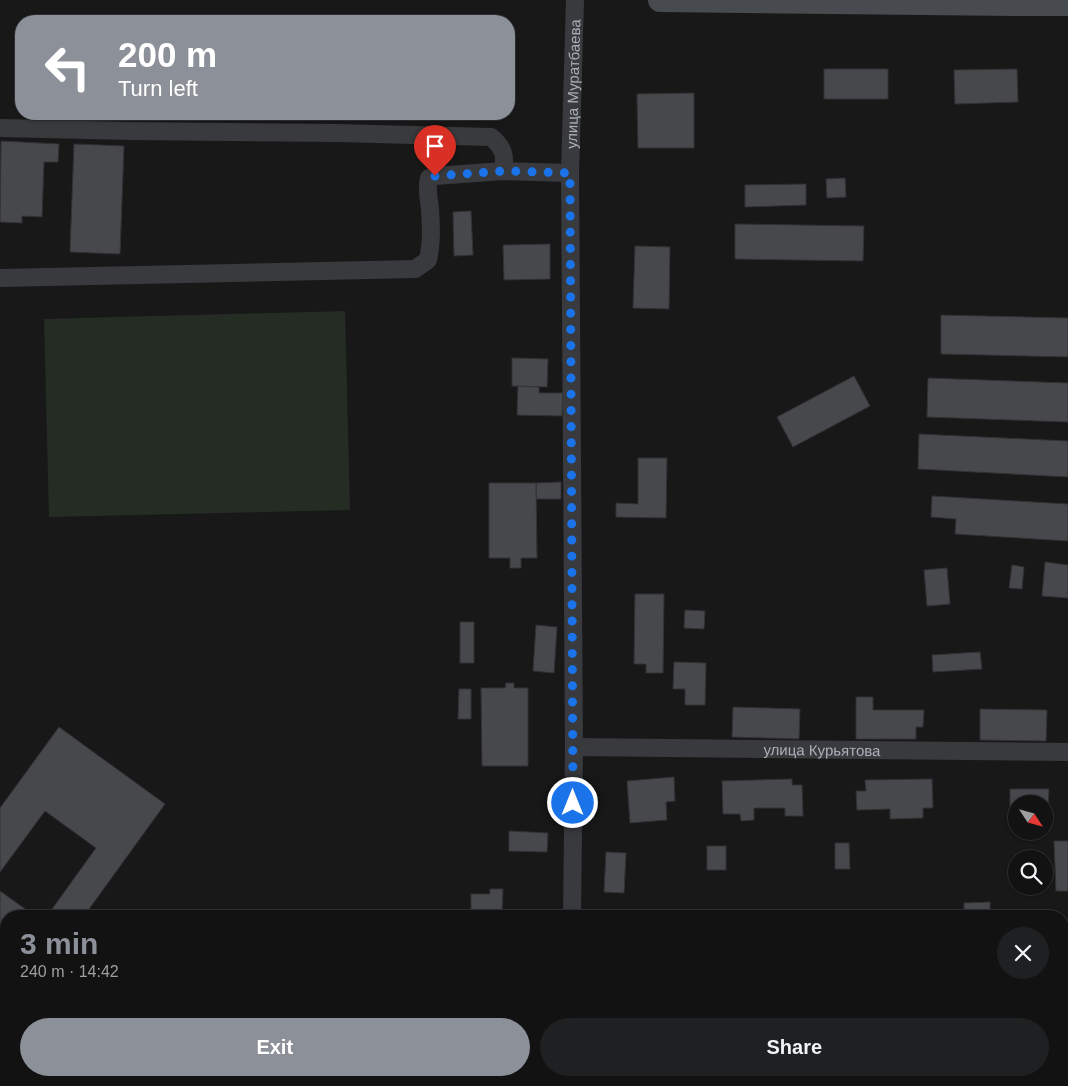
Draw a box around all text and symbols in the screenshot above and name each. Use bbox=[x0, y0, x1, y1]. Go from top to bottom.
street label: улица Муратбаева bbox=[562, 18, 583, 149]
icon: left bbox=[35, 35, 100, 100]
text: 200 m bbox=[118, 35, 217, 74]
text: Turn left bbox=[118, 76, 198, 101]
pin bbox=[414, 125, 456, 176]
icon: arrive bbox=[421, 132, 449, 160]
street label: улица Курьятова bbox=[763, 740, 881, 759]
position arrow bbox=[546, 776, 598, 828]
north arrow bbox=[1008, 795, 1052, 840]
map controls bbox=[1008, 795, 1053, 895]
button: search bbox=[1008, 850, 1053, 895]
text: 3 min bbox=[20, 927, 98, 960]
button: close bbox=[997, 927, 1049, 979]
text: 240 m · 14:42 bbox=[20, 963, 119, 980]
button: Exit bbox=[20, 1018, 530, 1076]
button: Share bbox=[540, 1018, 1049, 1076]

